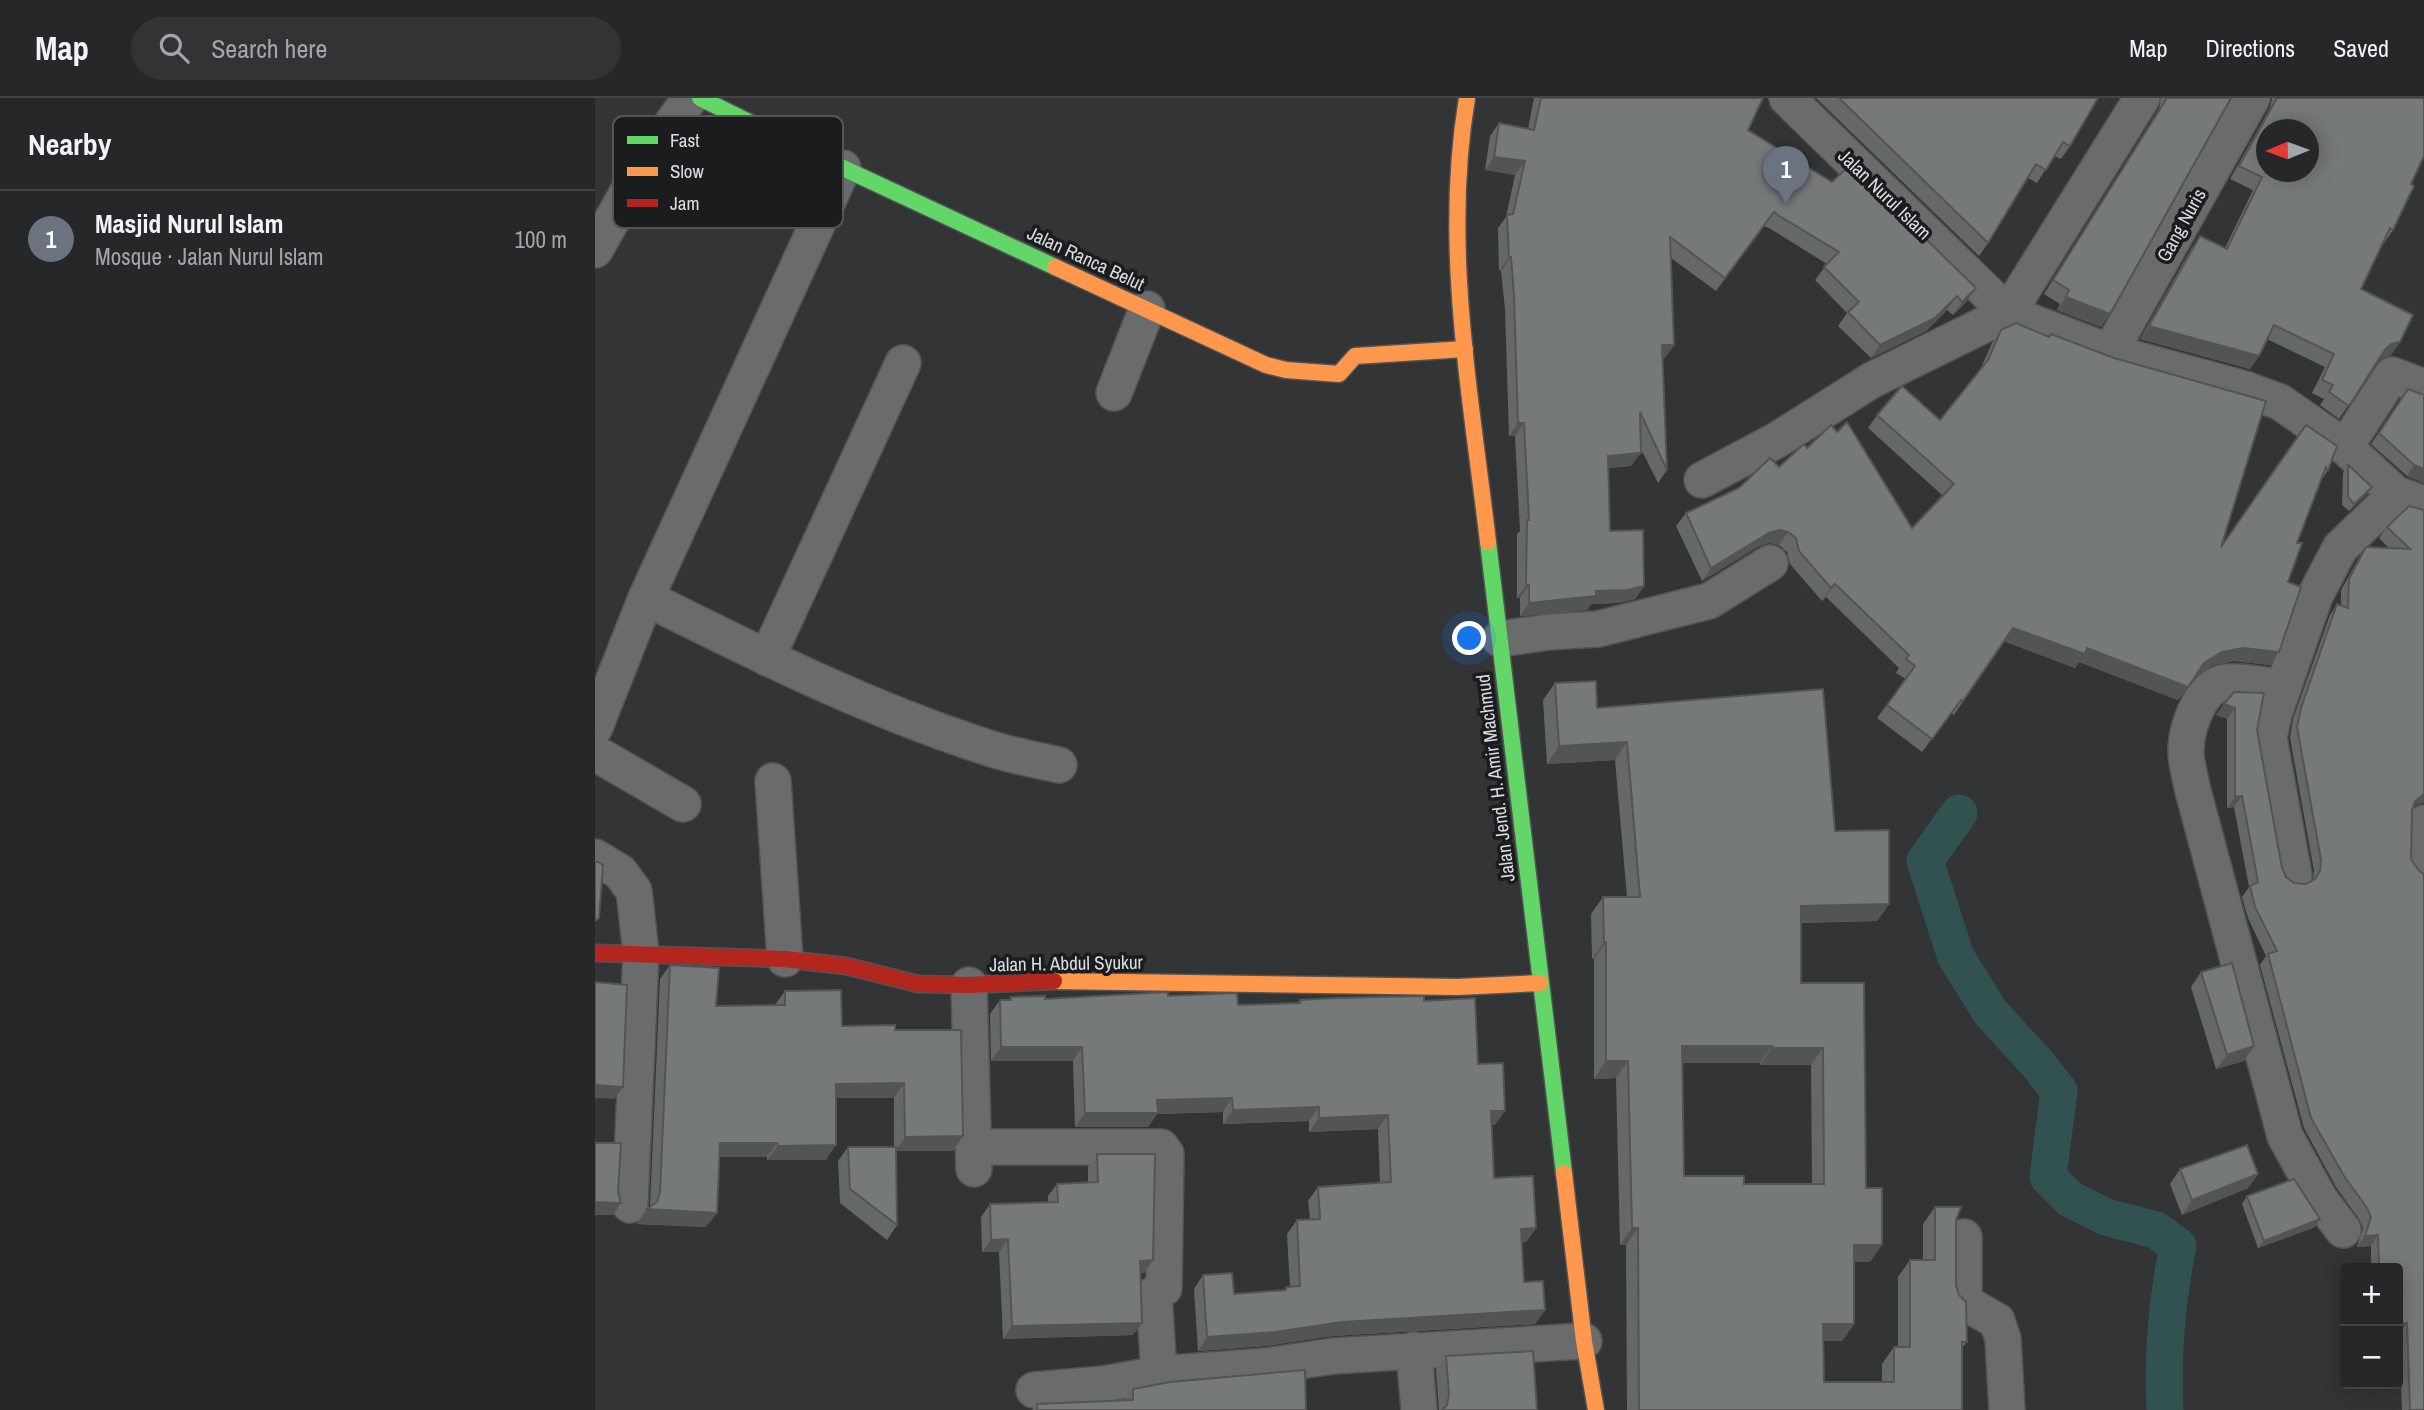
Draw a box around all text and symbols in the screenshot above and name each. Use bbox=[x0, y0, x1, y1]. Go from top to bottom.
search box bbox=[131, 17, 621, 80]
text: Map bbox=[35, 26, 89, 70]
icon: search bbox=[155, 29, 193, 67]
text: Search here bbox=[211, 31, 327, 66]
text: Map bbox=[2129, 32, 2167, 64]
text: Directions bbox=[2205, 32, 2295, 64]
text: Saved bbox=[2333, 32, 2389, 64]
legend bbox=[613, 116, 843, 228]
north arrow bbox=[2256, 119, 2319, 182]
text: Nearby bbox=[28, 124, 111, 164]
text: Fast bbox=[670, 127, 700, 153]
street label: Jalan Nurul Islam bbox=[1833, 143, 1937, 245]
pin: 1 bbox=[1763, 146, 1809, 204]
text: Slow bbox=[670, 158, 705, 184]
street label: Gang Nuris bbox=[2150, 184, 2212, 266]
text: Jam bbox=[670, 190, 699, 216]
text: Masjid Nurul Islam bbox=[95, 206, 283, 241]
street label: Jalan Ranca Belut bbox=[1023, 219, 1149, 297]
text: 1 bbox=[46, 224, 56, 255]
text: 100 m bbox=[515, 224, 567, 255]
text: Mosque · Jalan Nurul Islam bbox=[95, 241, 324, 272]
your location bbox=[1452, 621, 1486, 655]
street label: Jalan Jend. H. Amir Machmud bbox=[1469, 673, 1521, 883]
street label: Jalan H. Abdul Syukur bbox=[989, 949, 1144, 977]
map controls bbox=[2340, 1263, 2403, 1389]
button: + bbox=[2340, 1263, 2403, 1326]
button: − bbox=[2340, 1326, 2403, 1389]

